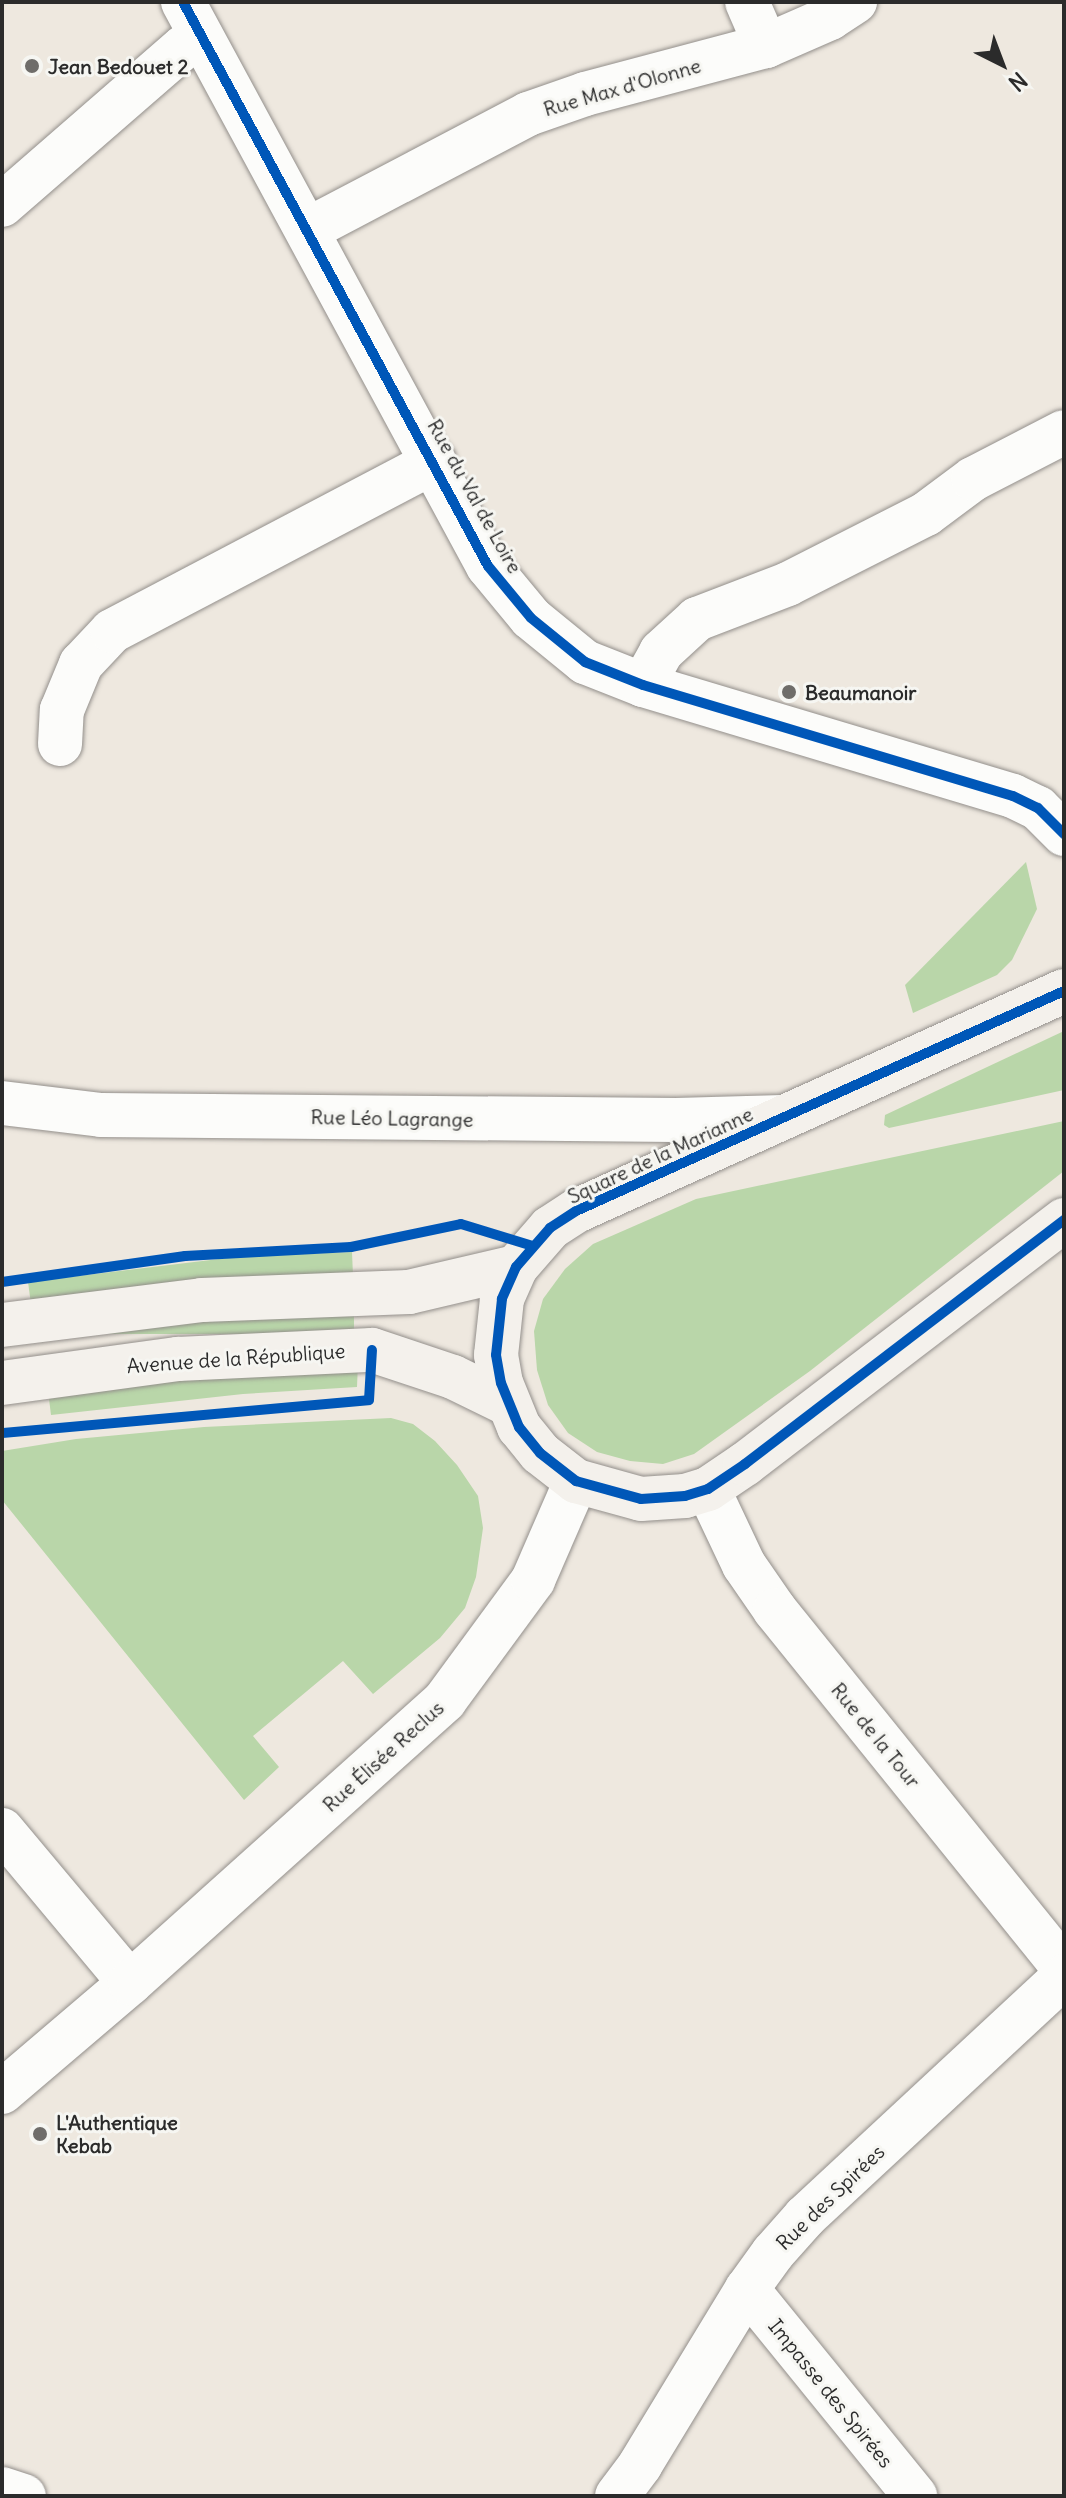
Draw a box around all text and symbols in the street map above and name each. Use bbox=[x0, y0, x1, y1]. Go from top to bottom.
north arrow bbox=[962, 24, 1042, 104]
street label: Rue Max d'Olonne bbox=[541, 53, 703, 121]
place label: Jean Bedouet 2 bbox=[48, 54, 188, 78]
marker: Jean Bedouet 2 bbox=[23, 57, 41, 75]
text: N bbox=[1003, 66, 1033, 97]
street label: Rue du Val de Loire bbox=[423, 415, 527, 577]
place label: Beaumanoir bbox=[805, 680, 916, 704]
marker: Beaumanoir bbox=[780, 683, 798, 701]
street label: Square de la Marianne bbox=[564, 1102, 756, 1208]
street label: Rue Léo Lagrange bbox=[310, 1105, 474, 1131]
street label: Avenue de la République bbox=[126, 1338, 346, 1378]
street label: Rue de la Tour bbox=[826, 1678, 926, 1792]
street label: Rue Élisée Reclus bbox=[318, 1695, 448, 1817]
place label: L'Authentique Kebab bbox=[56, 2110, 178, 2157]
marker: L'Authentique Kebab bbox=[31, 2125, 49, 2143]
street label: Rue des Spirées bbox=[771, 2139, 889, 2255]
street label: Impasse des Spirées bbox=[764, 2314, 898, 2472]

